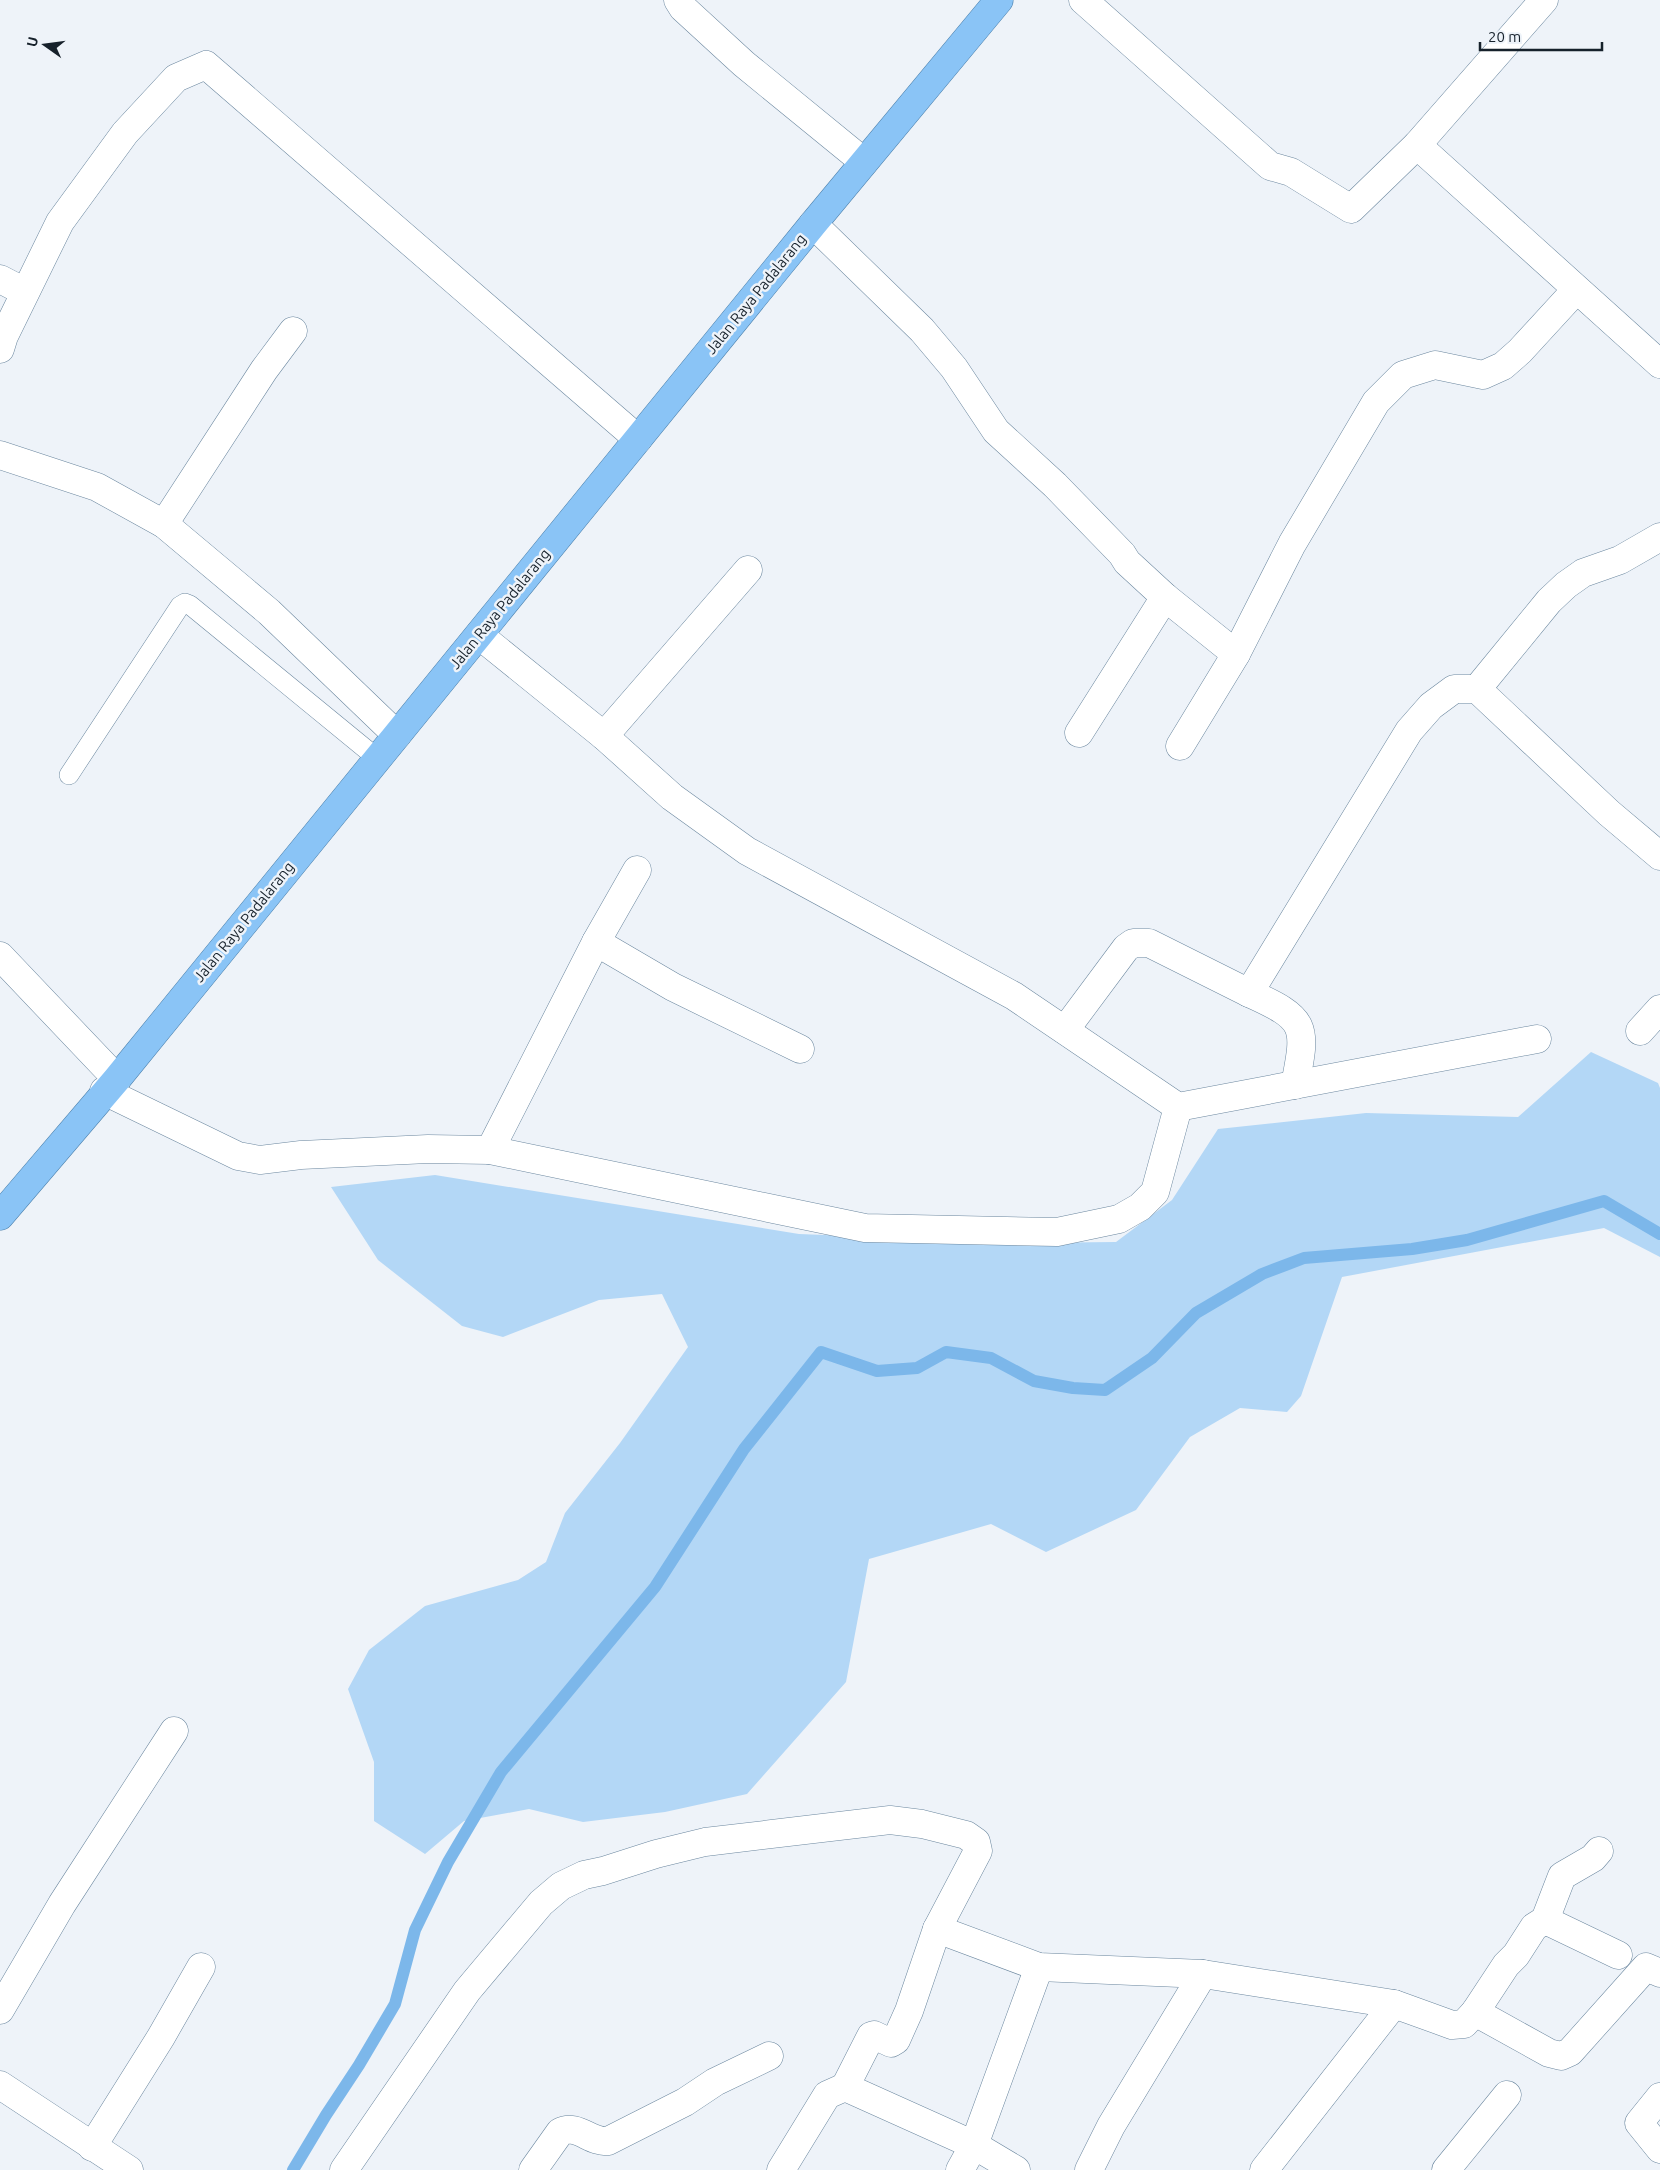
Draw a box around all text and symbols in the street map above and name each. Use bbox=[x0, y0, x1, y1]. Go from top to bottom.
north arrow bbox=[20, 20, 70, 70]
scale bar bbox=[1480, 20, 1602, 52]
text: 20 m bbox=[1488, 28, 1521, 45]
text: U bbox=[23, 35, 41, 49]
street label: Jalan Raya Padalarang bbox=[702, 230, 809, 357]
street label: Jalan Raya Padalarang bbox=[446, 545, 553, 672]
street label: Jalan Raya Padalarang bbox=[190, 858, 297, 985]

